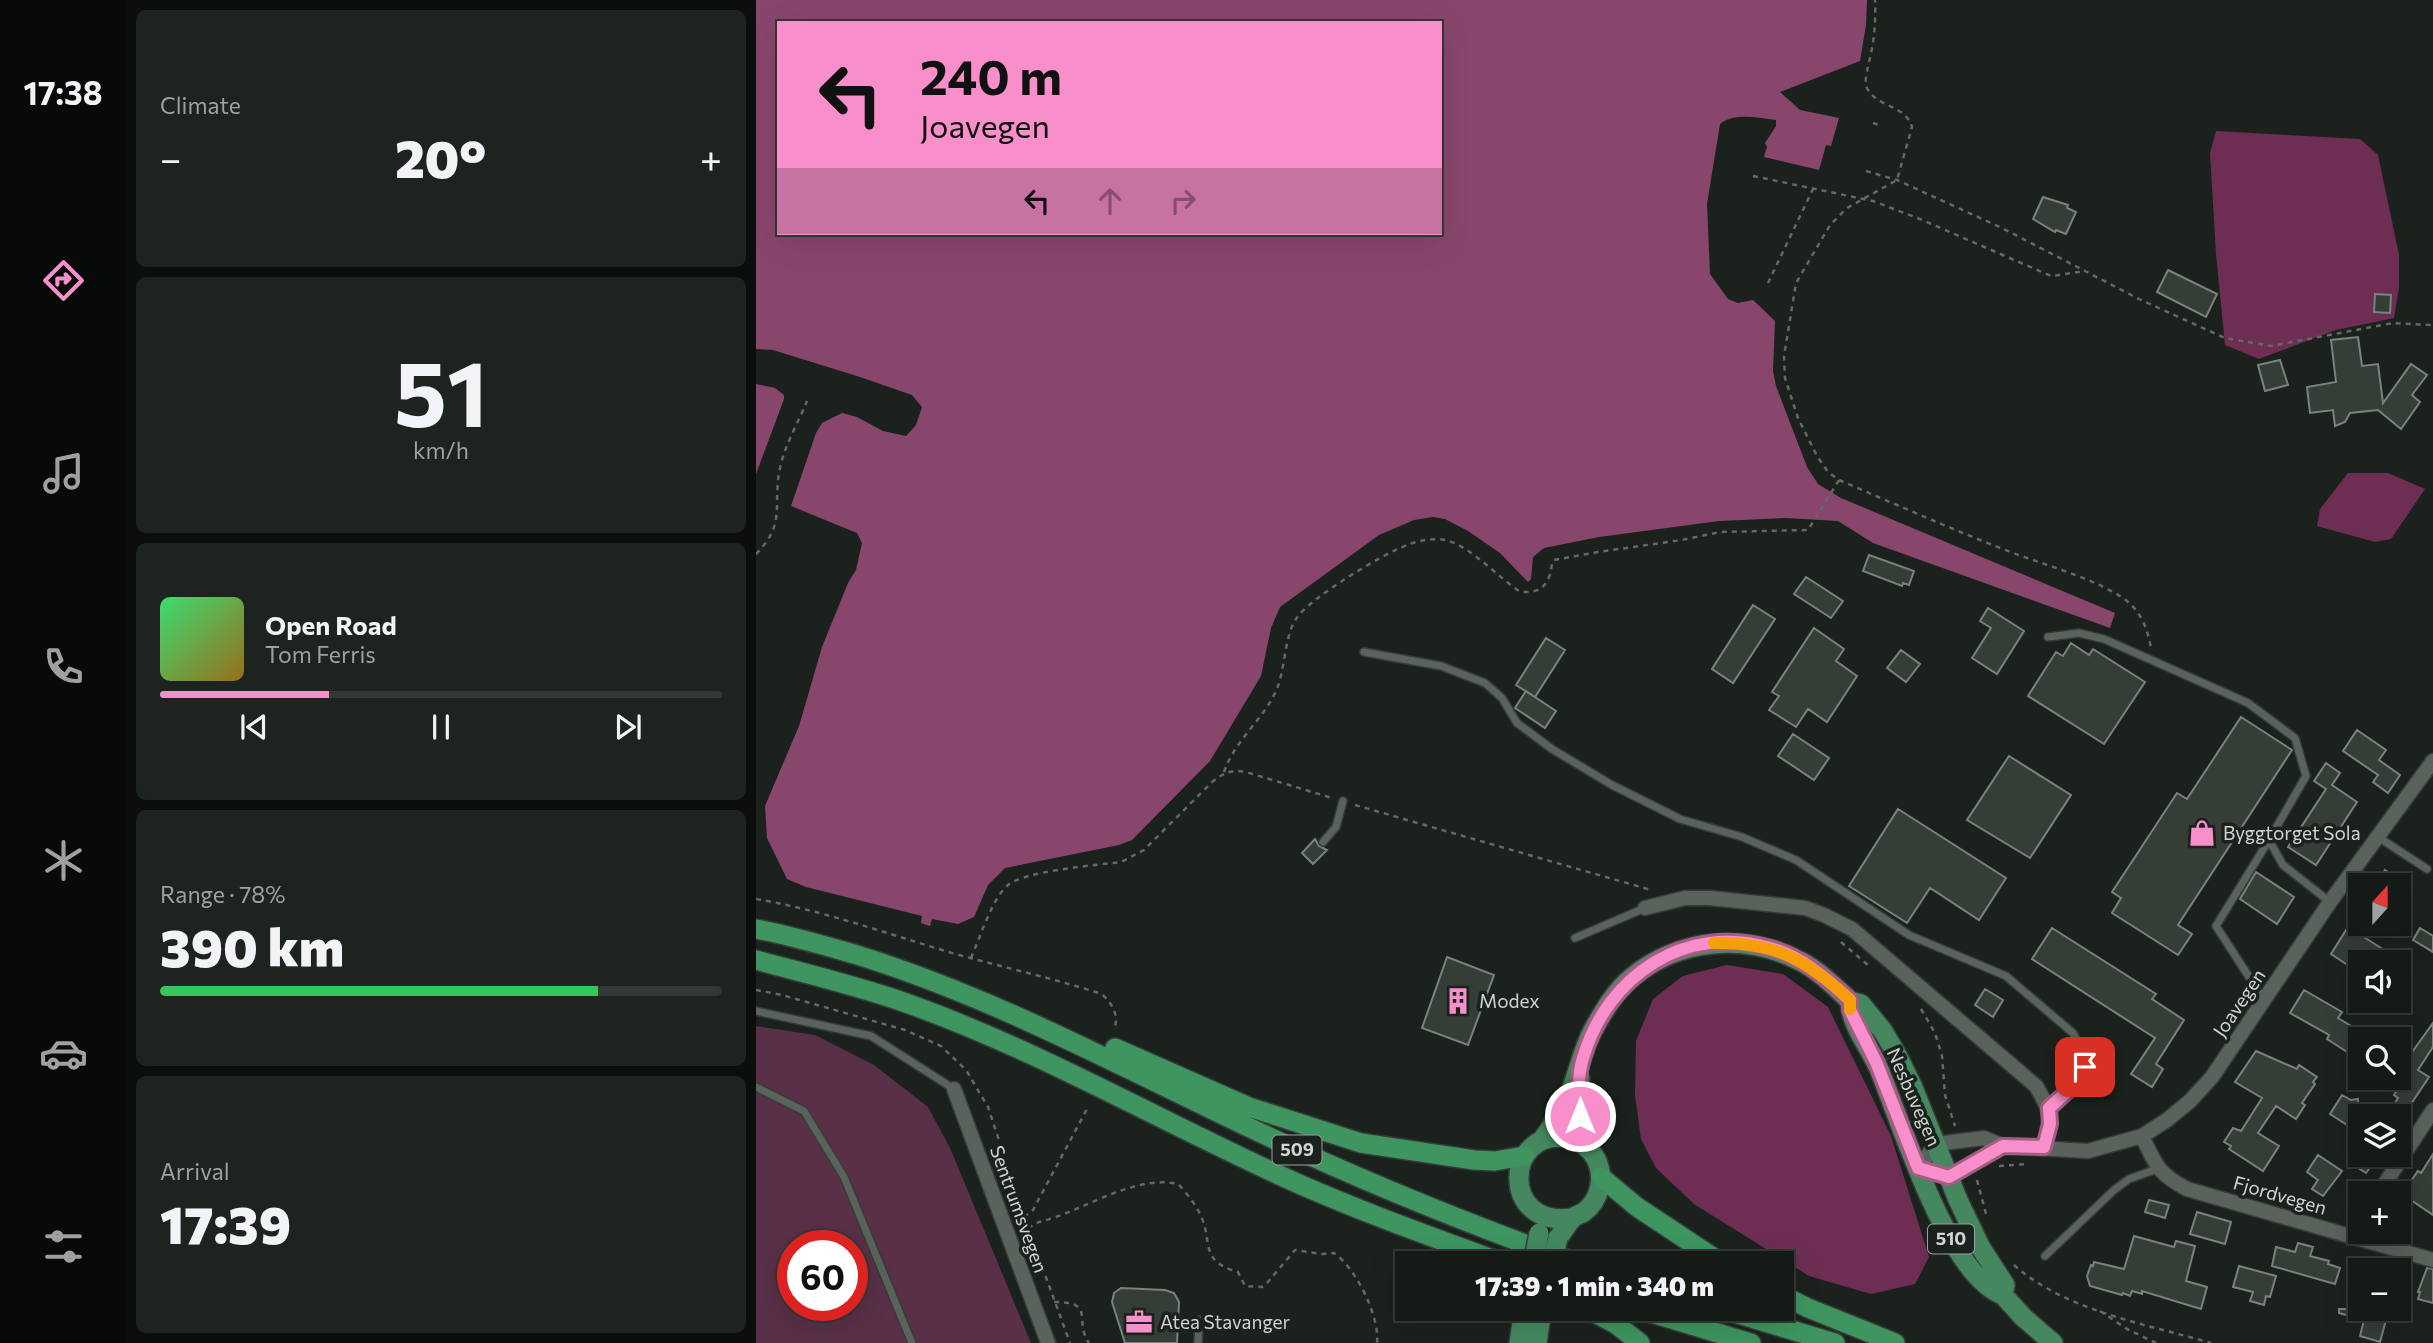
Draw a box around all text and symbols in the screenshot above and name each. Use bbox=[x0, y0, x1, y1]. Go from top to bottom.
text: 240 m bbox=[920, 45, 1062, 105]
icon: left bbox=[805, 49, 896, 140]
text: 17:38 bbox=[24, 72, 102, 112]
text: Climate bbox=[160, 91, 241, 119]
text: Joavegen bbox=[920, 105, 1050, 145]
text: 20° bbox=[395, 125, 486, 189]
text: − bbox=[160, 134, 182, 181]
text: + bbox=[700, 134, 722, 181]
icon: left bbox=[1018, 182, 1056, 220]
icon: ahead bbox=[1091, 182, 1129, 220]
icon: right bbox=[1164, 182, 1202, 220]
icon: directions bbox=[39, 256, 88, 305]
text: 51 bbox=[394, 334, 488, 446]
text: km/h bbox=[413, 436, 469, 464]
icon: music bbox=[39, 449, 88, 498]
text: Open Road bbox=[265, 609, 397, 640]
text: Tom Ferris bbox=[265, 640, 376, 668]
icon: phone bbox=[39, 642, 88, 691]
icon: previous bbox=[235, 708, 273, 746]
icon: pause bbox=[422, 708, 460, 746]
icon: next bbox=[609, 708, 647, 746]
shop icon: Byggtorget Sola bbox=[2187, 818, 2217, 848]
place label: Byggtorget Sola bbox=[2223, 821, 2361, 844]
icon: climate bbox=[39, 836, 88, 885]
north arrow bbox=[2348, 873, 2412, 936]
map controls bbox=[2348, 873, 2411, 1321]
text: Range · 78% bbox=[160, 880, 285, 908]
text: 390 km bbox=[160, 914, 344, 978]
button: sound bbox=[2348, 950, 2411, 1013]
street label: Joavegen bbox=[2208, 964, 2270, 1041]
building icon: Modex bbox=[1443, 986, 1473, 1016]
place label: Modex bbox=[1479, 989, 1540, 1012]
button: search bbox=[2348, 1027, 2411, 1090]
icon: car bbox=[39, 1029, 88, 1078]
pin bbox=[2055, 1037, 2115, 1097]
street label: Nesbuvegen bbox=[1883, 1044, 1946, 1150]
icon: arrive bbox=[2066, 1048, 2104, 1086]
position arrow bbox=[1543, 1079, 1617, 1153]
button: layers bbox=[2348, 1104, 2411, 1167]
road number: 509 bbox=[1272, 1135, 1322, 1164]
street label: Sentrumsvegen bbox=[986, 1142, 1053, 1276]
text: Arrival bbox=[160, 1157, 230, 1185]
street label: Fjordvegen bbox=[2231, 1170, 2329, 1219]
button: + bbox=[2348, 1181, 2411, 1244]
text: 17:39 bbox=[160, 1191, 291, 1255]
icon: filters bbox=[39, 1222, 88, 1271]
road number: 510 bbox=[1928, 1224, 1974, 1254]
speed limit sign: 60 bbox=[777, 1230, 868, 1321]
button: − bbox=[2348, 1258, 2411, 1321]
text: 17:39 · 1 min · 340 m bbox=[1475, 1270, 1714, 1301]
office icon: Atea Stavanger bbox=[1124, 1307, 1154, 1337]
place label: Atea Stavanger bbox=[1160, 1310, 1291, 1333]

